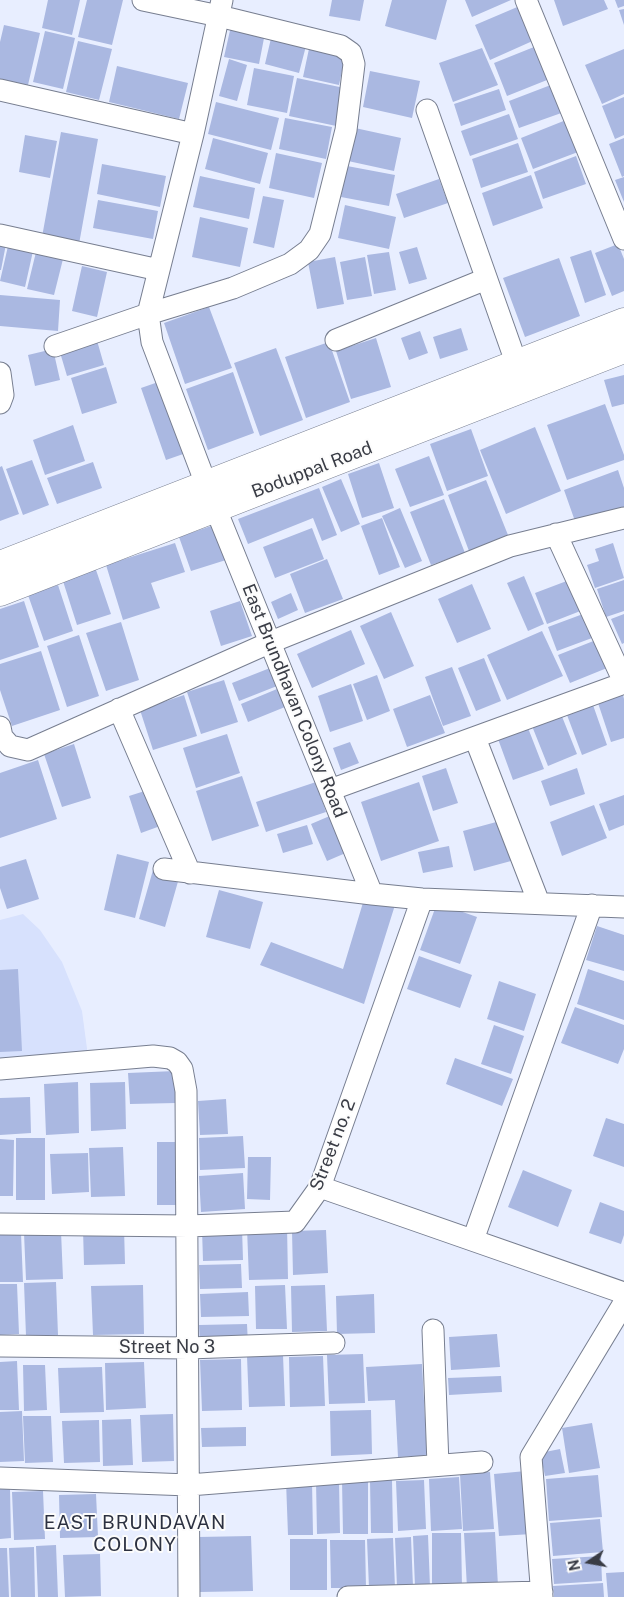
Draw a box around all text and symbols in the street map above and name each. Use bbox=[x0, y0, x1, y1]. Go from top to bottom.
street label: Boduppal Road bbox=[249, 437, 375, 503]
street label: East Brundhavan Colony Road bbox=[237, 581, 351, 821]
street label: Street no. 2 bbox=[306, 1096, 360, 1194]
street label: Street No 3 bbox=[119, 1336, 215, 1358]
district label: EAST BRUNDAVAN COLONY bbox=[42, 1512, 228, 1556]
north arrow bbox=[564, 1537, 614, 1587]
text: N bbox=[565, 1558, 583, 1572]

